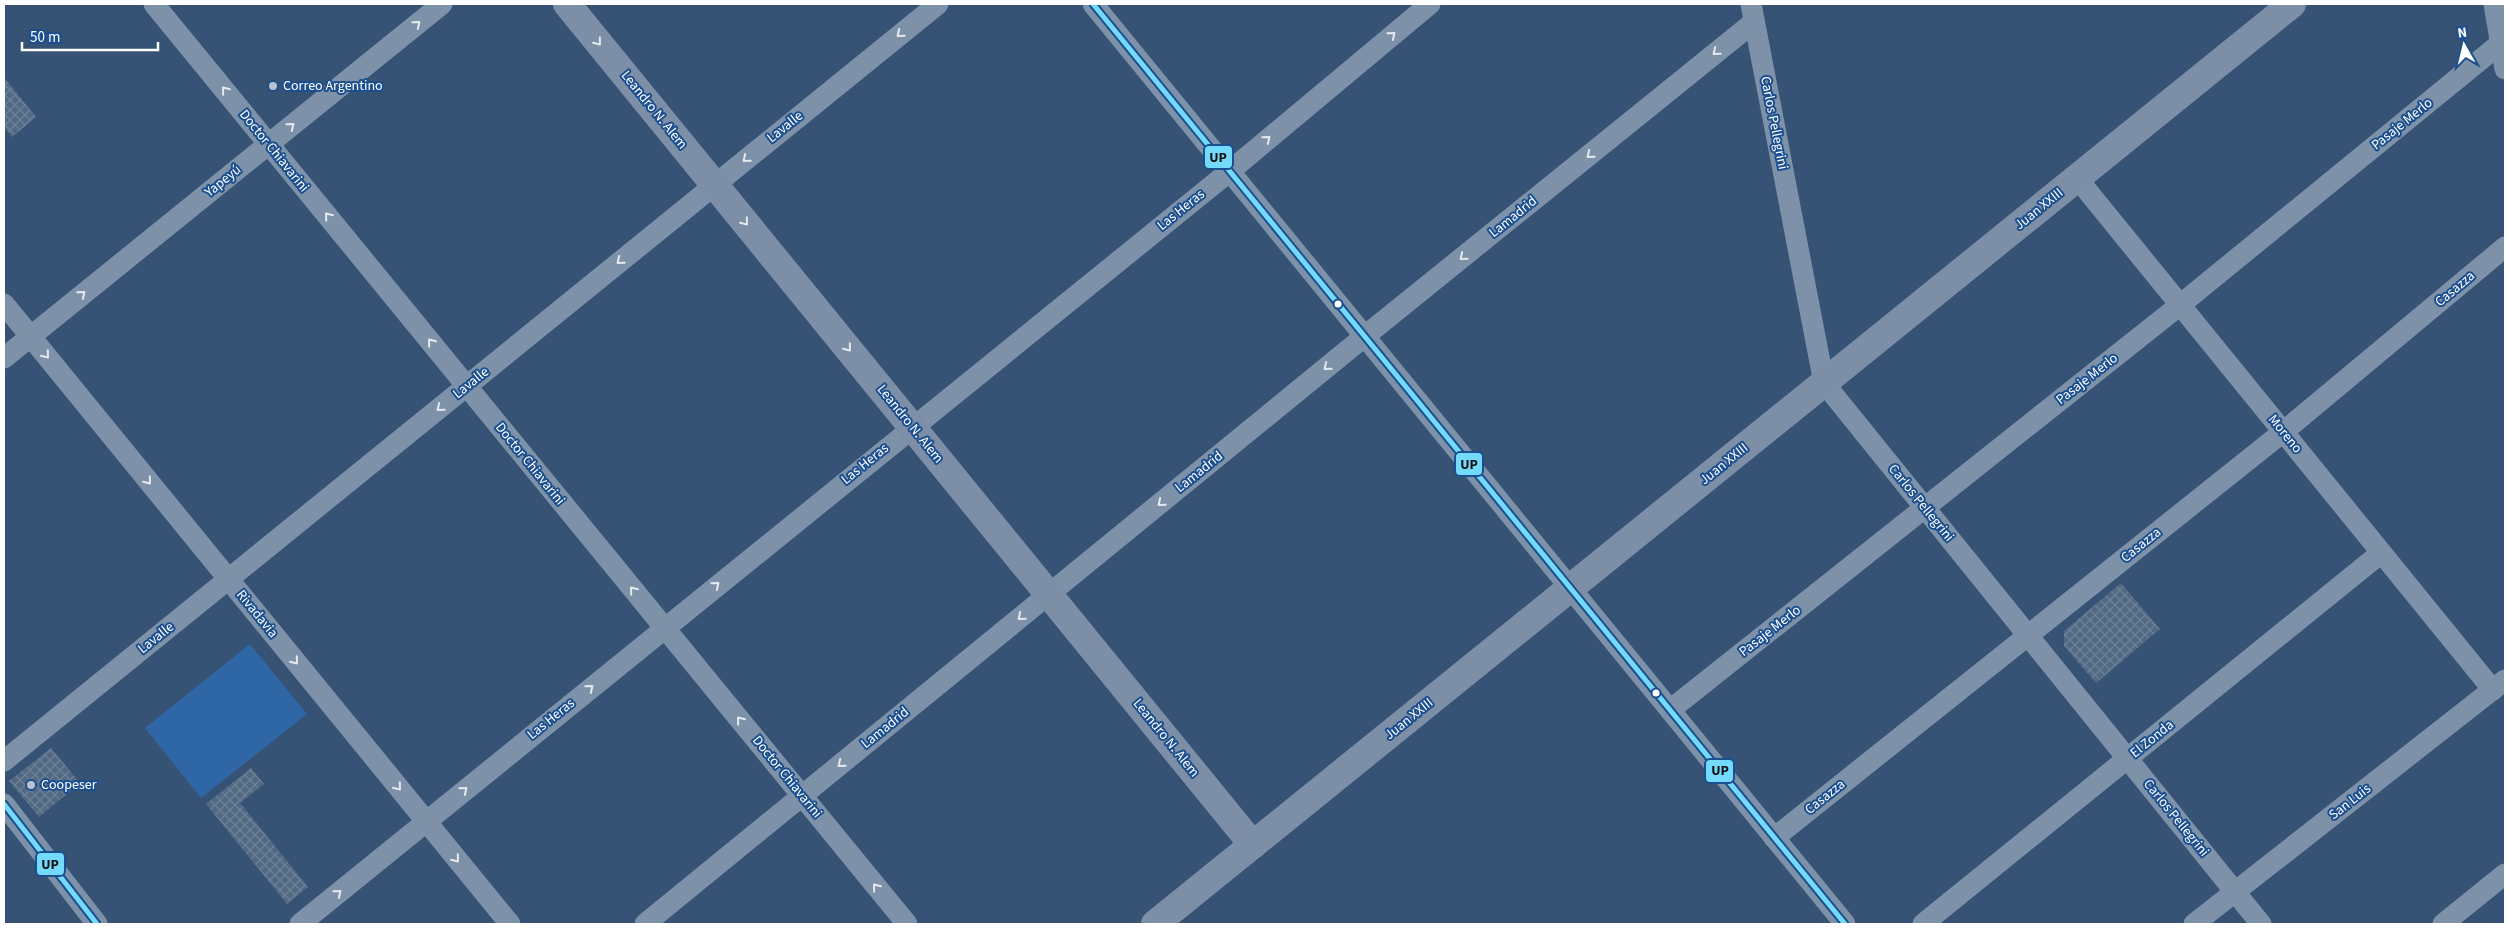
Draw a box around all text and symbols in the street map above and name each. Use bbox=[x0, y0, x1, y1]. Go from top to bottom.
scale bar bbox=[22, 20, 159, 52]
north arrow bbox=[2439, 20, 2489, 70]
one-way arrow bbox=[411, 22, 420, 30]
text: N bbox=[2456, 23, 2468, 44]
text: 50 m bbox=[30, 27, 60, 48]
one-way arrow bbox=[897, 29, 906, 37]
one-way arrow bbox=[1386, 33, 1395, 41]
one-way arrow bbox=[593, 36, 602, 45]
one-way arrow bbox=[1713, 47, 1722, 55]
street label: Leandro N. Alem bbox=[616, 66, 692, 154]
street label: Carlos Pellegrini bbox=[1755, 75, 1793, 171]
place label: Correo Argentino bbox=[283, 76, 383, 96]
marker: Correo Argentino bbox=[267, 80, 279, 92]
one-way arrow bbox=[221, 87, 230, 96]
street label: Pasaje Merlo bbox=[2367, 93, 2437, 155]
street label: Doctor Chiavarini bbox=[234, 105, 314, 197]
street label: Lavalle bbox=[763, 106, 807, 148]
one-way arrow bbox=[285, 123, 294, 132]
one-way arrow bbox=[1262, 136, 1271, 145]
line badge: UP bbox=[1204, 145, 1233, 169]
text: UP bbox=[1209, 148, 1227, 168]
one-way arrow bbox=[1586, 149, 1595, 158]
one-way arrow bbox=[743, 153, 752, 162]
street label: Yapeyú bbox=[200, 160, 246, 203]
street label: Juan XXIII bbox=[2010, 183, 2068, 235]
street label: Las Heras bbox=[1153, 185, 1209, 235]
street label: Lamadrid bbox=[1485, 191, 1541, 243]
one-way arrow bbox=[325, 213, 333, 222]
one-way arrow bbox=[739, 216, 748, 225]
one-way arrow bbox=[1460, 251, 1469, 259]
one-way arrow bbox=[617, 256, 626, 264]
street label: Casazza bbox=[2431, 266, 2479, 312]
one-way arrow bbox=[77, 291, 86, 300]
unlabelled marker bbox=[1333, 299, 1343, 309]
one-way arrow bbox=[428, 339, 436, 348]
one-way arrow bbox=[842, 342, 851, 351]
street label: Pasaje Merlo bbox=[2052, 348, 2122, 410]
one-way arrow bbox=[40, 349, 48, 358]
one-way arrow bbox=[1324, 361, 1333, 370]
street label: Lavalle bbox=[449, 362, 493, 404]
street label: Leandro N. Alem bbox=[872, 380, 948, 468]
one-way arrow bbox=[437, 402, 446, 410]
street label: Moreno bbox=[2263, 410, 2307, 458]
street label: Doctor Chiavarini bbox=[490, 418, 570, 510]
street label: Juan XXIII bbox=[1695, 438, 1753, 490]
street label: Las Heras bbox=[837, 439, 893, 489]
street label: Lamadrid bbox=[1171, 446, 1227, 498]
line badge: UP bbox=[1455, 452, 1483, 476]
text: UP bbox=[1460, 455, 1478, 475]
street label: Carlos Pellegrini bbox=[1883, 460, 1959, 546]
one-way arrow bbox=[143, 475, 151, 484]
one-way arrow bbox=[1158, 497, 1167, 505]
street label: Casazza bbox=[2117, 523, 2165, 567]
one-way arrow bbox=[710, 583, 719, 591]
street label: Rivadavia bbox=[231, 586, 283, 642]
one-way arrow bbox=[630, 586, 639, 595]
street label: Pasaje Merlo bbox=[1735, 600, 1805, 662]
one-way arrow bbox=[1018, 611, 1027, 620]
street label: Lavalle bbox=[134, 617, 178, 659]
one-way arrow bbox=[290, 655, 298, 664]
one-way arrow bbox=[584, 685, 593, 693]
unlabelled marker bbox=[1651, 688, 1661, 698]
street label: Juan XXIII bbox=[1380, 693, 1438, 745]
street label: Las Heras bbox=[523, 694, 579, 744]
street label: Leandro N. Alem bbox=[1128, 694, 1204, 782]
street label: Lamadrid bbox=[857, 702, 913, 754]
street label: El Zonda bbox=[2126, 715, 2178, 763]
one-way arrow bbox=[738, 717, 746, 726]
street label: Doctor Chiavarini bbox=[747, 731, 827, 823]
one-way arrow bbox=[838, 758, 847, 767]
line badge: UP bbox=[1705, 759, 1734, 783]
text: UP bbox=[1711, 761, 1729, 781]
place label: Coopeser bbox=[41, 775, 97, 795]
street label: Casazza bbox=[1801, 775, 1849, 819]
street label: Carlos Pellegrini bbox=[2138, 775, 2214, 861]
marker: Coopeser bbox=[25, 779, 37, 791]
street label: San Luis bbox=[2325, 779, 2375, 825]
one-way arrow bbox=[392, 781, 400, 790]
one-way arrow bbox=[458, 787, 467, 796]
line badge: UP bbox=[36, 852, 65, 876]
one-way arrow bbox=[451, 853, 459, 862]
text: UP bbox=[41, 855, 59, 875]
one-way arrow bbox=[873, 883, 882, 892]
one-way arrow bbox=[332, 891, 341, 899]

